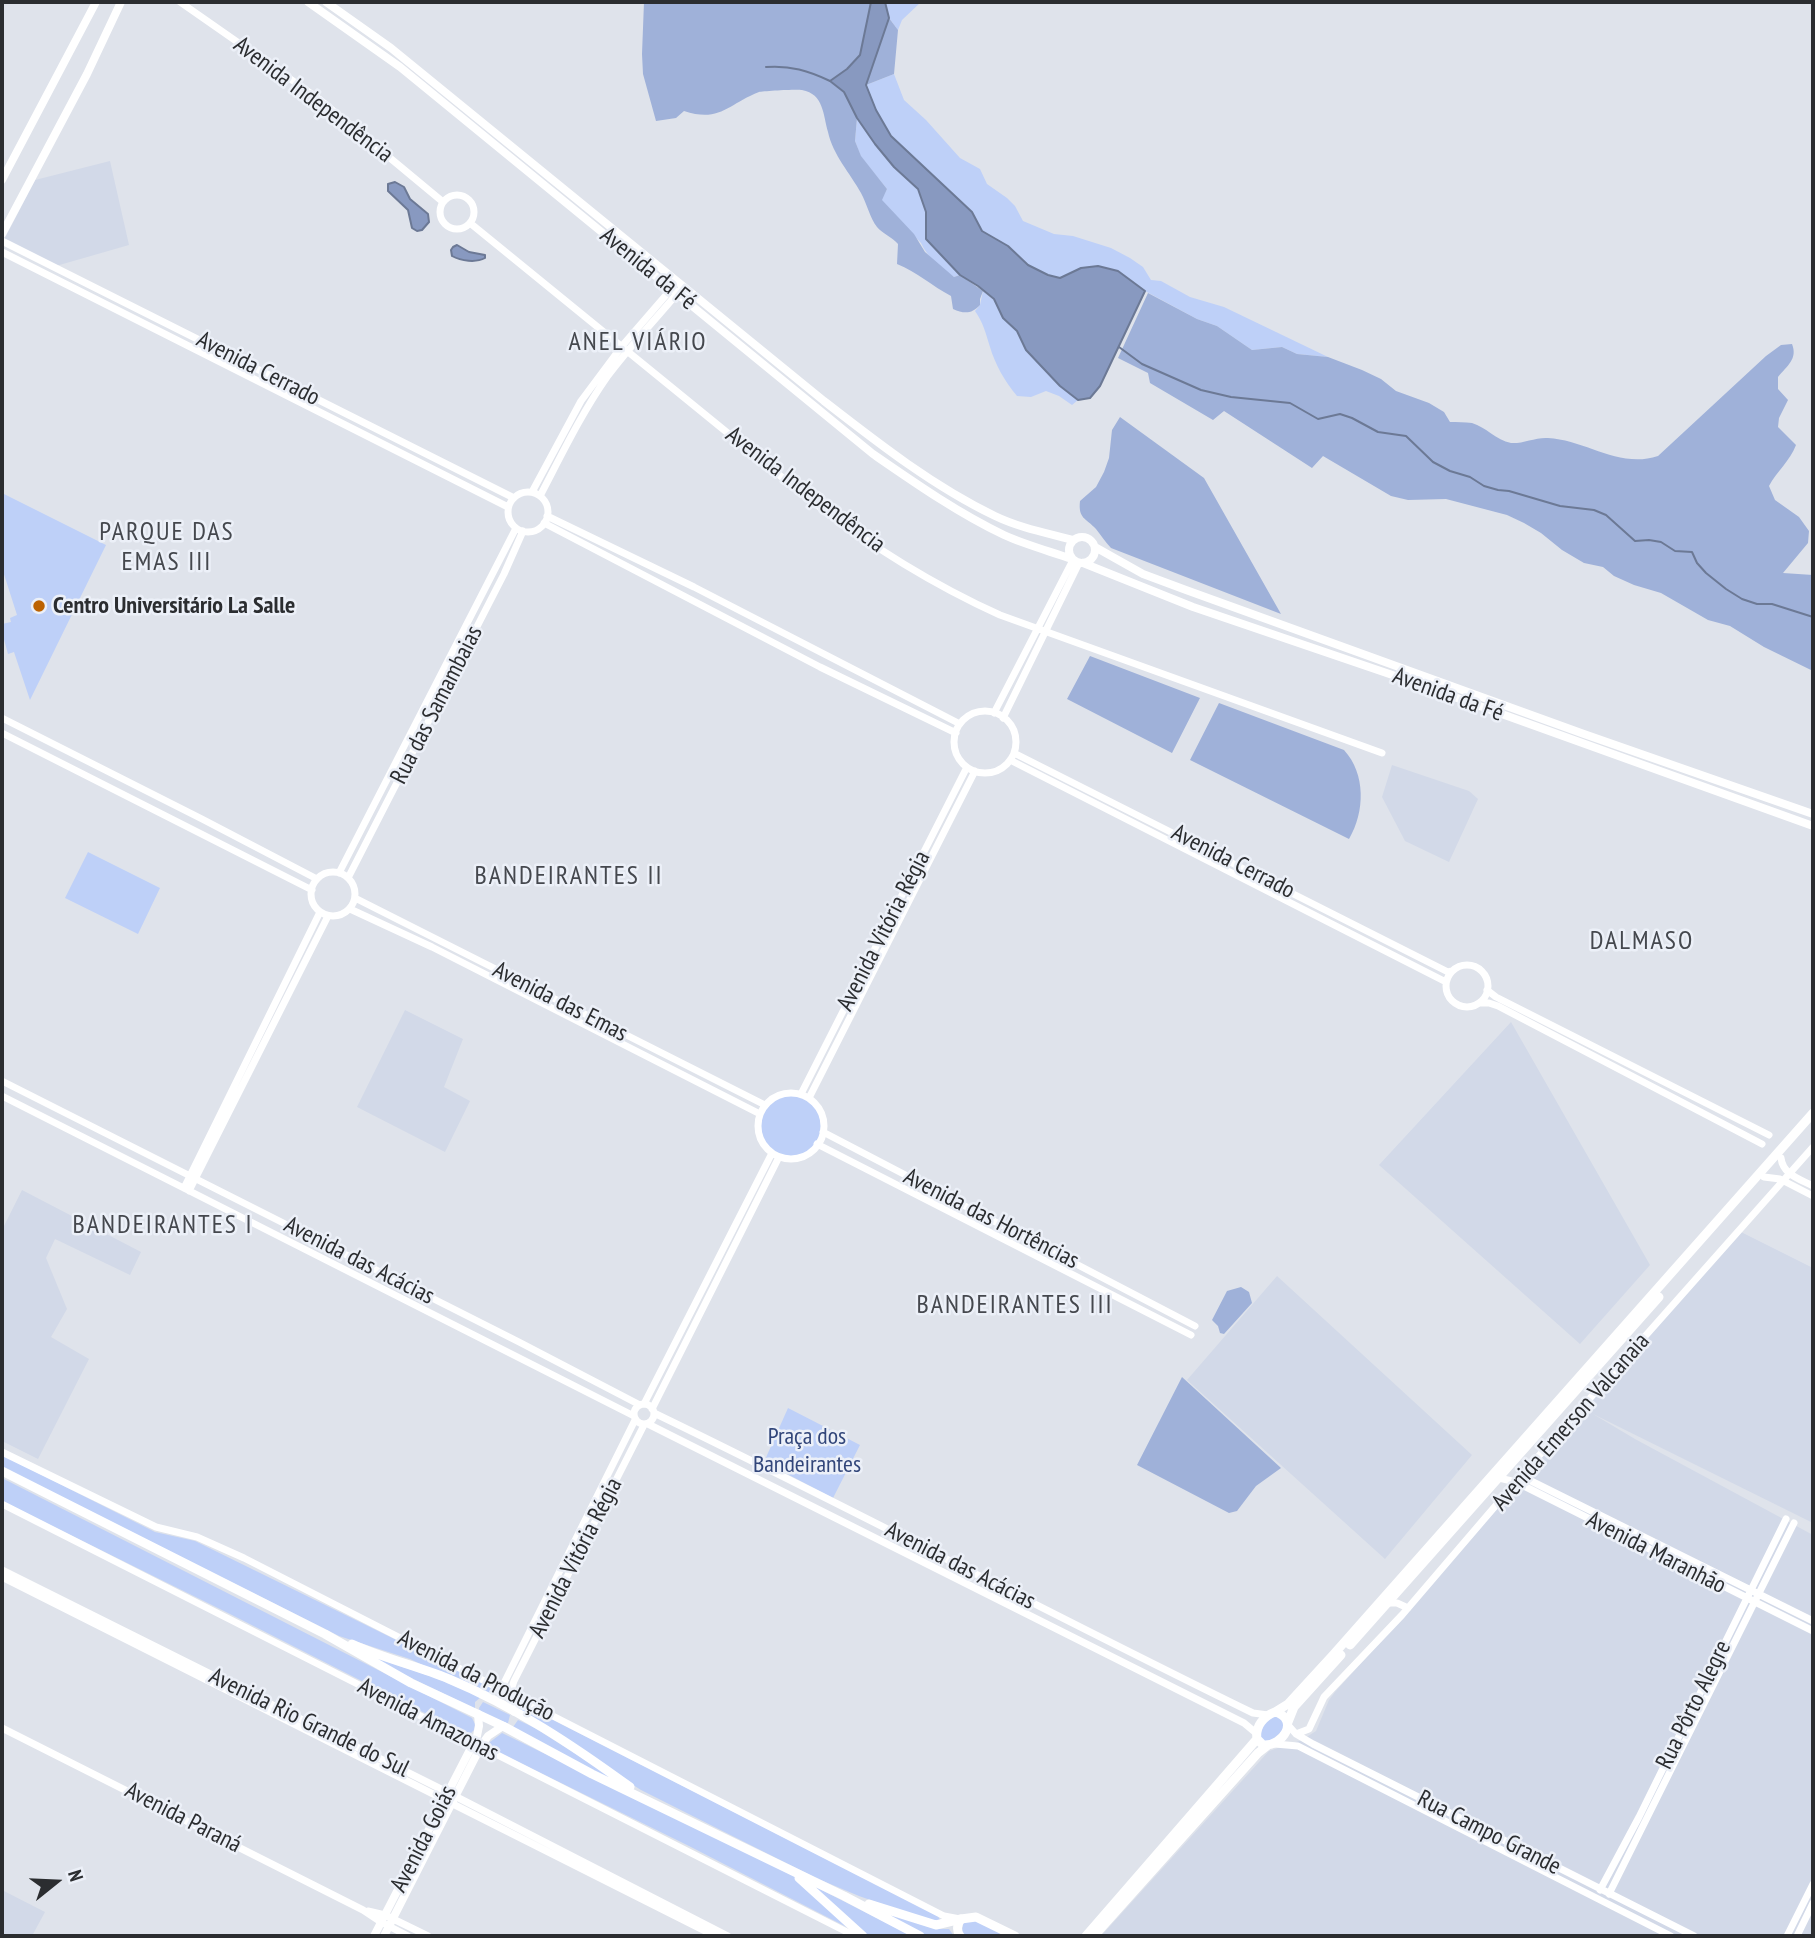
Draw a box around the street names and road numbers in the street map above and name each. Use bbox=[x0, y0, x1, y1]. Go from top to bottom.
street label: Avenida Independência bbox=[228, 31, 398, 169]
street label: Avenida da Fé bbox=[594, 221, 702, 317]
street label: Avenida Cerrado bbox=[192, 326, 324, 412]
street label: Avenida Independência bbox=[720, 421, 890, 559]
street label: Rua das Samambaias bbox=[385, 621, 489, 789]
street label: Avenida da Fé bbox=[1389, 662, 1507, 728]
street label: Avenida Cerrado bbox=[1167, 819, 1299, 905]
street label: Avenida Vitória Régia bbox=[831, 846, 937, 1016]
street label: Avenida das Emas bbox=[488, 956, 632, 1048]
street label: Avenida das Hortências bbox=[899, 1162, 1083, 1276]
street label: Avenida das Acácias bbox=[279, 1211, 439, 1311]
street label: Avenida Emerson Valcanaia bbox=[1486, 1327, 1656, 1517]
street label: Avenida Vitória Régia bbox=[523, 1473, 629, 1643]
street label: Avenida Maranhão bbox=[1581, 1505, 1731, 1601]
street label: Avenida das Acácias bbox=[880, 1516, 1040, 1616]
street label: Avenida da Produção bbox=[393, 1624, 559, 1728]
street label: Rua Pôrto Alegre bbox=[1650, 1636, 1738, 1774]
street label: Avenida Rio Grande do Sul bbox=[204, 1662, 414, 1784]
street label: Avenida Amazonas bbox=[353, 1672, 503, 1768]
street label: Avenida Paraná bbox=[120, 1776, 246, 1860]
street label: Avenida Goiás bbox=[385, 1781, 463, 1897]
street label: Rua Campo Grande bbox=[1412, 1784, 1566, 1882]

